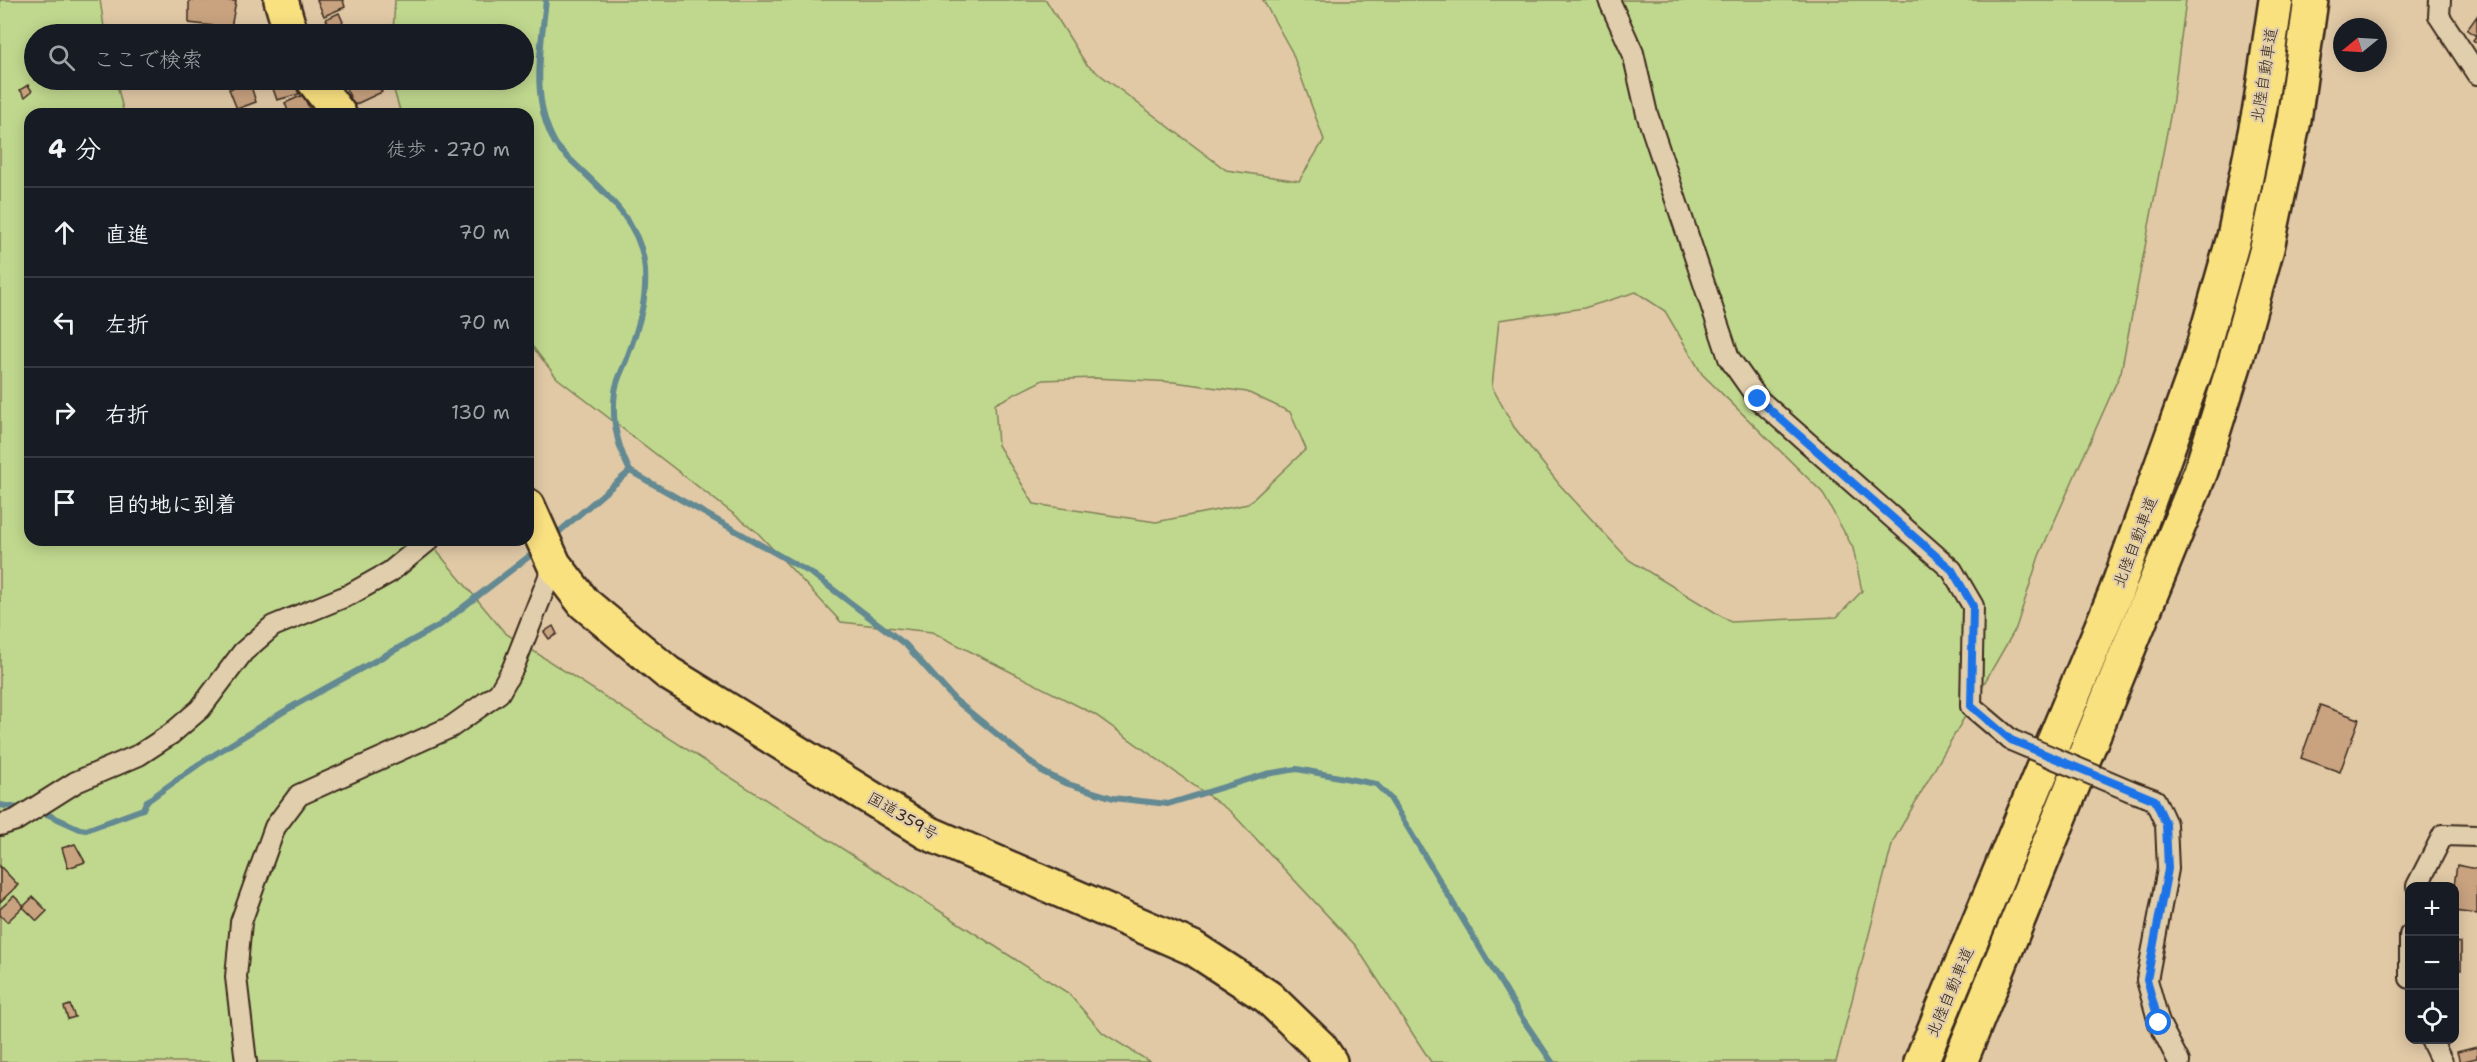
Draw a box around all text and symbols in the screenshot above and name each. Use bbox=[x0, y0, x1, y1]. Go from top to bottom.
north arrow bbox=[2333, 18, 2387, 72]
search box bbox=[24, 24, 534, 90]
street label: 北陸自動車道 bbox=[2246, 26, 2282, 124]
icon: search bbox=[45, 41, 78, 74]
text: ここで検索 bbox=[93, 45, 203, 74]
text: 4 分 bbox=[48, 131, 101, 166]
text: 徒歩 · 270 m bbox=[387, 136, 510, 162]
icon: ahead bbox=[48, 216, 81, 249]
text: 70 m bbox=[458, 219, 510, 245]
text: 直進 bbox=[105, 220, 149, 249]
icon: left bbox=[48, 306, 81, 339]
text: 70 m bbox=[458, 309, 510, 335]
text: 左折 bbox=[105, 310, 149, 339]
route end bbox=[1744, 385, 1770, 411]
icon: right bbox=[48, 396, 81, 429]
text: 130 m bbox=[451, 399, 510, 425]
text: 右折 bbox=[105, 400, 149, 429]
icon: arrive bbox=[48, 486, 81, 519]
text: 目的地に到着 bbox=[105, 490, 237, 519]
street label: 北陸自動車道 bbox=[2108, 493, 2162, 591]
street label: 国道359号 bbox=[864, 787, 942, 845]
map controls bbox=[2405, 882, 2459, 1044]
button: + bbox=[2405, 882, 2459, 936]
button: − bbox=[2405, 936, 2459, 990]
street label: 北陸自動車道 bbox=[1922, 944, 1978, 1040]
button: locate bbox=[2405, 990, 2459, 1044]
route start bbox=[2145, 1009, 2171, 1035]

